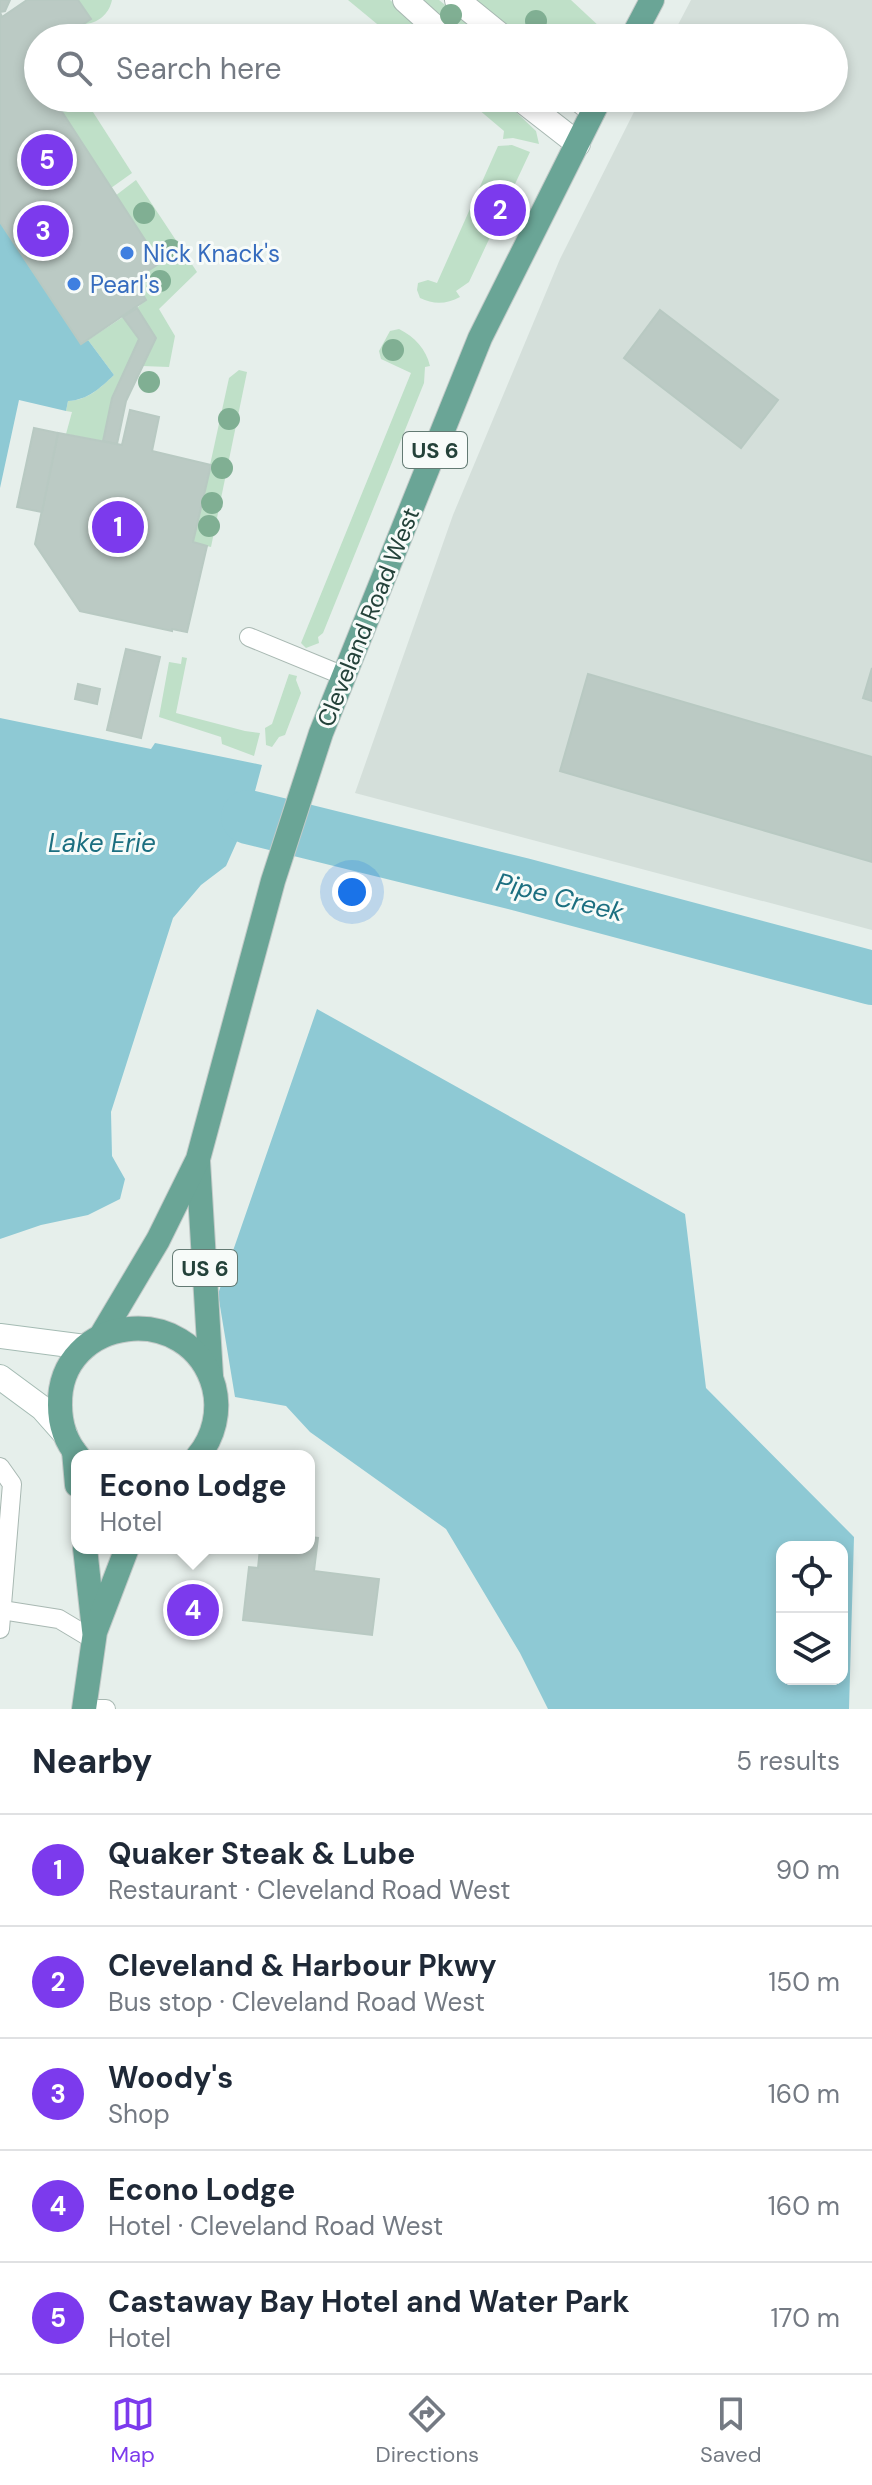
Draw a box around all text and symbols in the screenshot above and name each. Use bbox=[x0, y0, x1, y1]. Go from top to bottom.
search box bbox=[24, 24, 848, 112]
icon: search bbox=[52, 46, 96, 90]
text: Search here bbox=[116, 49, 282, 88]
pin: 5 bbox=[21, 130, 73, 190]
pin: 2 bbox=[474, 180, 526, 240]
pin: 3 bbox=[17, 201, 69, 261]
place label: Nick Knack's bbox=[143, 238, 280, 269]
marker: Nick Knack's bbox=[118, 244, 136, 262]
place label: Pearl's bbox=[90, 269, 160, 300]
marker: Pearl's bbox=[65, 275, 83, 293]
road number: US 6 bbox=[403, 432, 467, 468]
pin: 1 bbox=[92, 497, 144, 557]
street label: Cleveland Road West bbox=[310, 503, 426, 731]
water label: Lake Erie bbox=[48, 826, 156, 860]
water label: Pipe Creek bbox=[492, 865, 628, 929]
your location bbox=[332, 872, 372, 912]
road number: US 6 bbox=[173, 1250, 237, 1286]
popup bbox=[71, 1450, 315, 1554]
text: Econo Lodge bbox=[99, 1466, 287, 1505]
text: Hotel bbox=[99, 1505, 162, 1539]
map controls bbox=[776, 1541, 848, 1685]
button: locate bbox=[776, 1541, 848, 1613]
pin: 4 bbox=[167, 1580, 219, 1640]
button: layers bbox=[776, 1613, 848, 1685]
text: Nearby bbox=[32, 1739, 152, 1784]
text: 5 results bbox=[736, 1744, 840, 1778]
text: Quaker Steak & Lube bbox=[108, 1834, 415, 1873]
text: 1 bbox=[53, 1853, 63, 1887]
text: 90 m bbox=[776, 1853, 840, 1887]
text: Restaurant · Cleveland Road West bbox=[108, 1873, 510, 1907]
text: Cleveland & Harbour Pkwy bbox=[108, 1946, 497, 1985]
text: 2 bbox=[50, 1965, 66, 1999]
text: 150 m bbox=[768, 1965, 840, 1999]
text: Bus stop · Cleveland Road West bbox=[108, 1985, 485, 2019]
text: Woody's bbox=[108, 2058, 233, 2097]
text: 3 bbox=[50, 2077, 66, 2111]
text: 160 m bbox=[768, 2077, 840, 2111]
text: Shop bbox=[108, 2097, 170, 2131]
text: Econo Lodge bbox=[108, 2170, 295, 2209]
text: 4 bbox=[50, 2189, 66, 2223]
text: 160 m bbox=[768, 2189, 840, 2223]
text: Hotel · Cleveland Road West bbox=[108, 2209, 443, 2243]
text: Castaway Bay Hotel and Water Park bbox=[108, 2282, 629, 2321]
text: 5 bbox=[50, 2301, 66, 2335]
text: 170 m bbox=[771, 2301, 840, 2335]
text: Hotel bbox=[108, 2321, 171, 2355]
tab: Map bbox=[110, 2392, 155, 2469]
tab: Directions bbox=[376, 2392, 479, 2469]
tab: Saved bbox=[700, 2392, 762, 2469]

